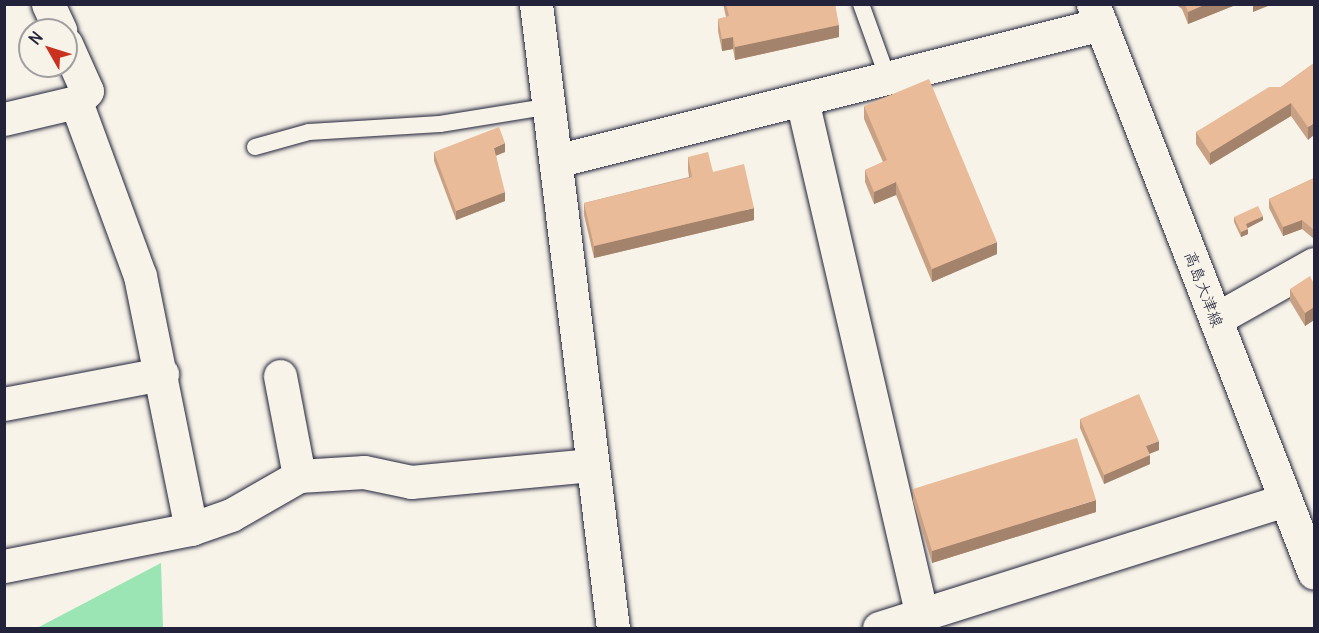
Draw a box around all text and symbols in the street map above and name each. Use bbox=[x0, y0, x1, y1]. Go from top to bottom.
north arrow bbox=[18, 18, 78, 78]
text: N bbox=[24, 27, 47, 49]
street label: 高島大津線 bbox=[1181, 248, 1227, 330]

